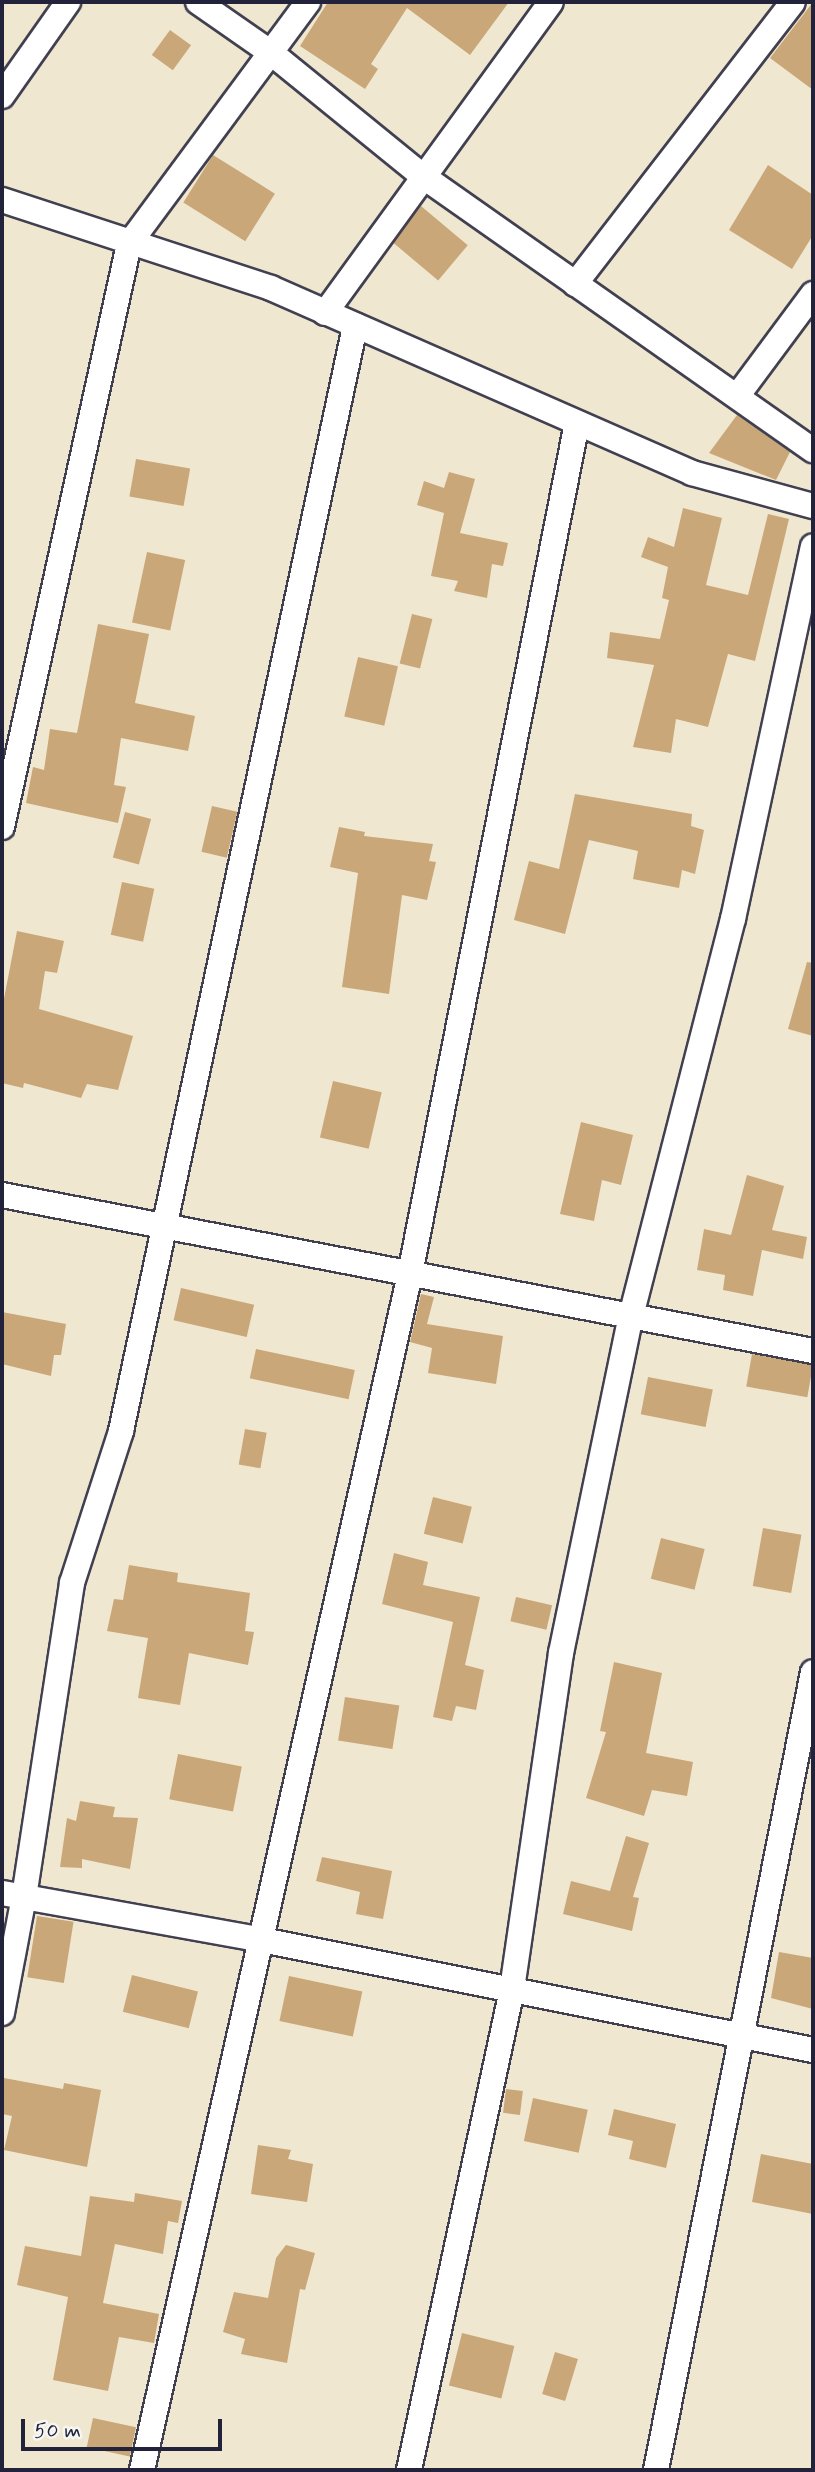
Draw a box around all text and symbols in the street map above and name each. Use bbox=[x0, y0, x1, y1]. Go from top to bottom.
scale bar bbox=[24, 2406, 226, 2450]
text: 50 m bbox=[34, 2417, 81, 2445]

